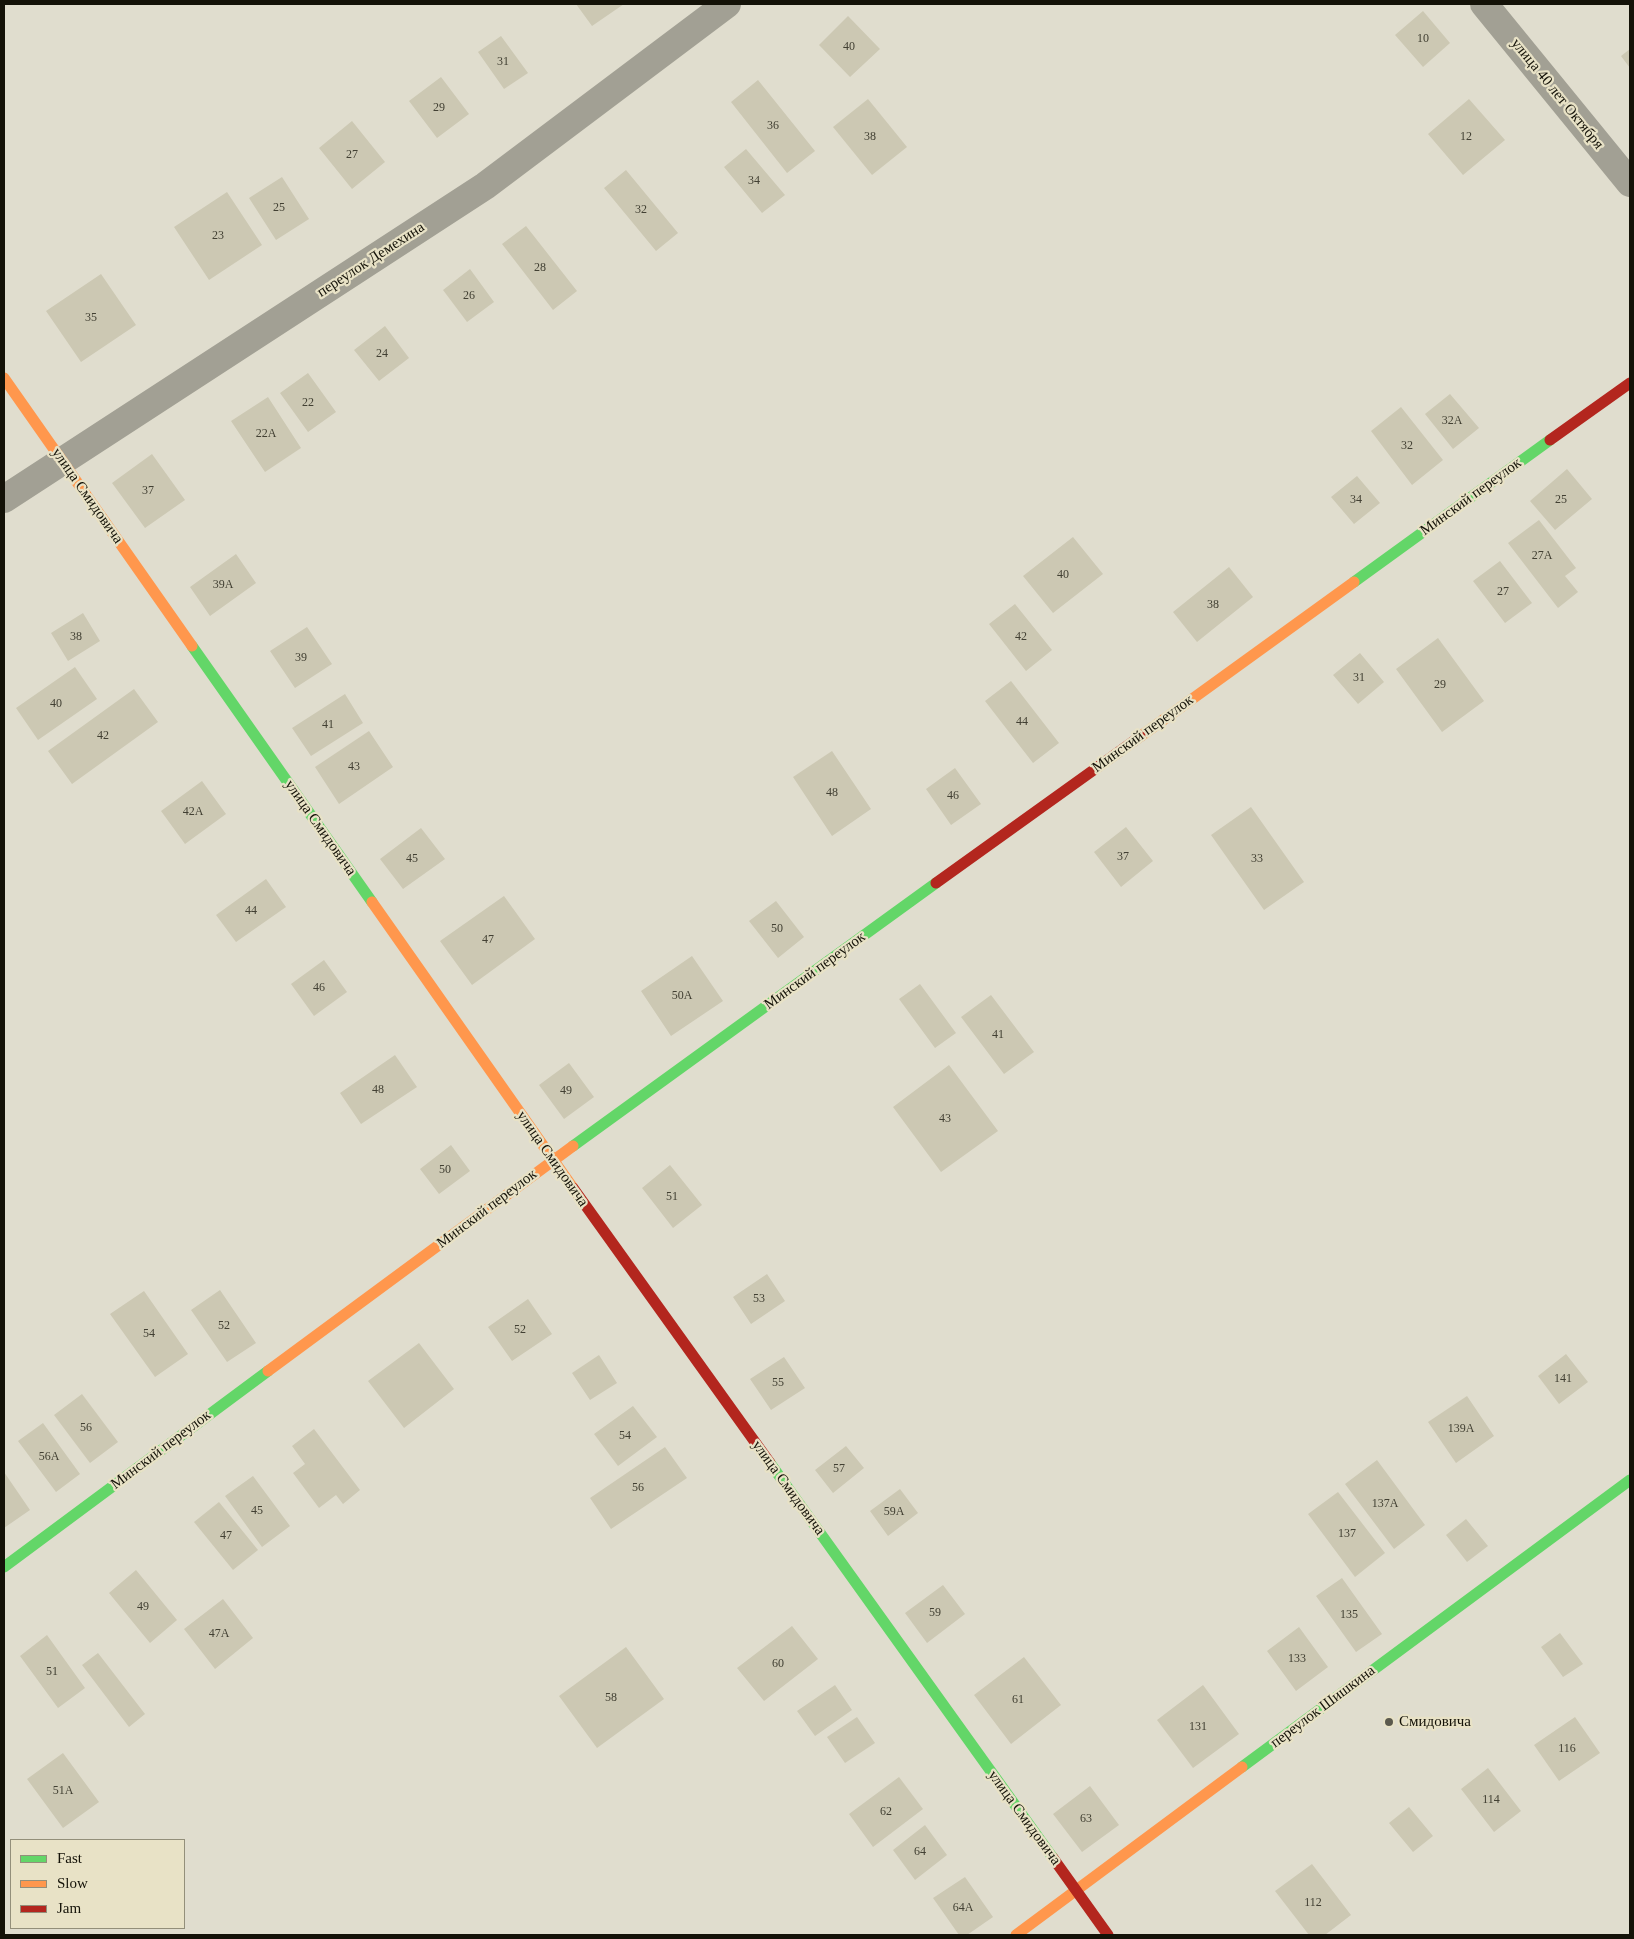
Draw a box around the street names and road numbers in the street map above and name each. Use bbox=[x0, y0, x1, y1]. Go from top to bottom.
street label: улица 40 лет Октября bbox=[1507, 35, 1607, 153]
street label: переулок Демехина bbox=[314, 219, 428, 301]
street label: улица Смидовича bbox=[47, 445, 127, 547]
street label: Минский переулок bbox=[1417, 454, 1525, 540]
street label: Минский переулок bbox=[1089, 691, 1197, 777]
street label: улица Смидовича bbox=[280, 777, 360, 879]
street label: Минский переулок bbox=[761, 928, 869, 1014]
street label: улица Смидовича bbox=[512, 1108, 592, 1210]
street label: Минский переулок bbox=[433, 1165, 541, 1253]
street label: Минский переулок bbox=[107, 1406, 215, 1494]
street label: улица Смидовича bbox=[748, 1437, 828, 1539]
street label: переулок Шишкина bbox=[1267, 1662, 1379, 1752]
street label: улица Смидовича bbox=[984, 1767, 1064, 1869]

